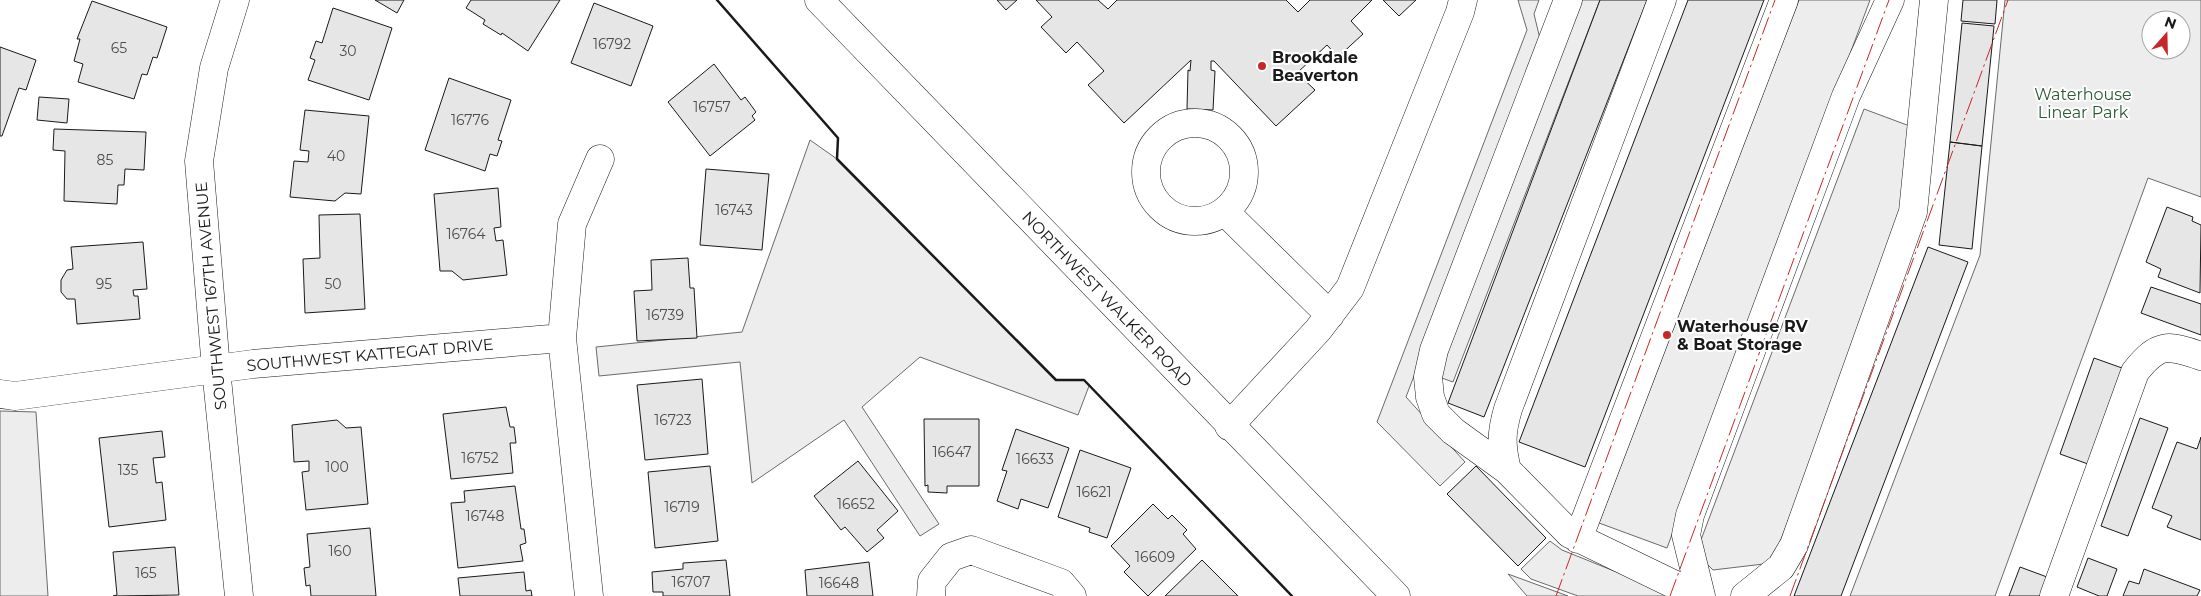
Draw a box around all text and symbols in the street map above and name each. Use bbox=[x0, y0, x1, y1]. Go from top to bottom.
north arrow bbox=[2141, 10, 2191, 60]
text: N bbox=[2162, 12, 2179, 33]
house number: 16792 bbox=[593, 35, 631, 53]
house number: 65 bbox=[111, 39, 127, 57]
house number: 30 bbox=[339, 42, 357, 60]
place label: Brookdale Beaverton bbox=[1272, 48, 1359, 85]
marker: Brookdale Beaverton bbox=[1256, 60, 1268, 72]
park label: Waterhouse Linear Park bbox=[2034, 85, 2132, 122]
house number: 16757 bbox=[693, 98, 731, 116]
house number: 16776 bbox=[451, 111, 490, 129]
house number: 40 bbox=[327, 147, 345, 165]
house number: 85 bbox=[97, 151, 114, 169]
street label: SOUTHWEST 167TH AVENUE bbox=[192, 181, 230, 411]
house number: 16743 bbox=[715, 201, 753, 219]
street label: NORTHWEST WALKER ROAD bbox=[1018, 207, 1196, 391]
house number: 16764 bbox=[446, 225, 486, 243]
house number: 95 bbox=[96, 275, 112, 293]
house number: 50 bbox=[324, 275, 342, 293]
house number: 16739 bbox=[646, 306, 684, 324]
place label: Waterhouse RV & Boat Storage bbox=[1677, 317, 1809, 354]
marker: Waterhouse RV & Boat Storage bbox=[1661, 329, 1673, 341]
street label: SOUTHWEST KATTEGAT DRIVE bbox=[246, 335, 494, 375]
house number: 16723 bbox=[654, 411, 692, 429]
house number: 16647 bbox=[933, 443, 971, 461]
house number: 16752 bbox=[461, 449, 499, 467]
house number: 16633 bbox=[1016, 450, 1054, 468]
house number: 100 bbox=[325, 458, 349, 476]
house number: 135 bbox=[118, 461, 138, 479]
house number: 16621 bbox=[1076, 483, 1112, 501]
house number: 16652 bbox=[837, 495, 875, 513]
house number: 16719 bbox=[664, 498, 700, 516]
house number: 16748 bbox=[465, 507, 505, 525]
house number: 160 bbox=[329, 542, 351, 560]
house number: 16609 bbox=[1135, 548, 1175, 566]
house number: 165 bbox=[135, 564, 157, 582]
house number: 16707 bbox=[672, 573, 710, 591]
house number: 16648 bbox=[819, 574, 859, 592]

